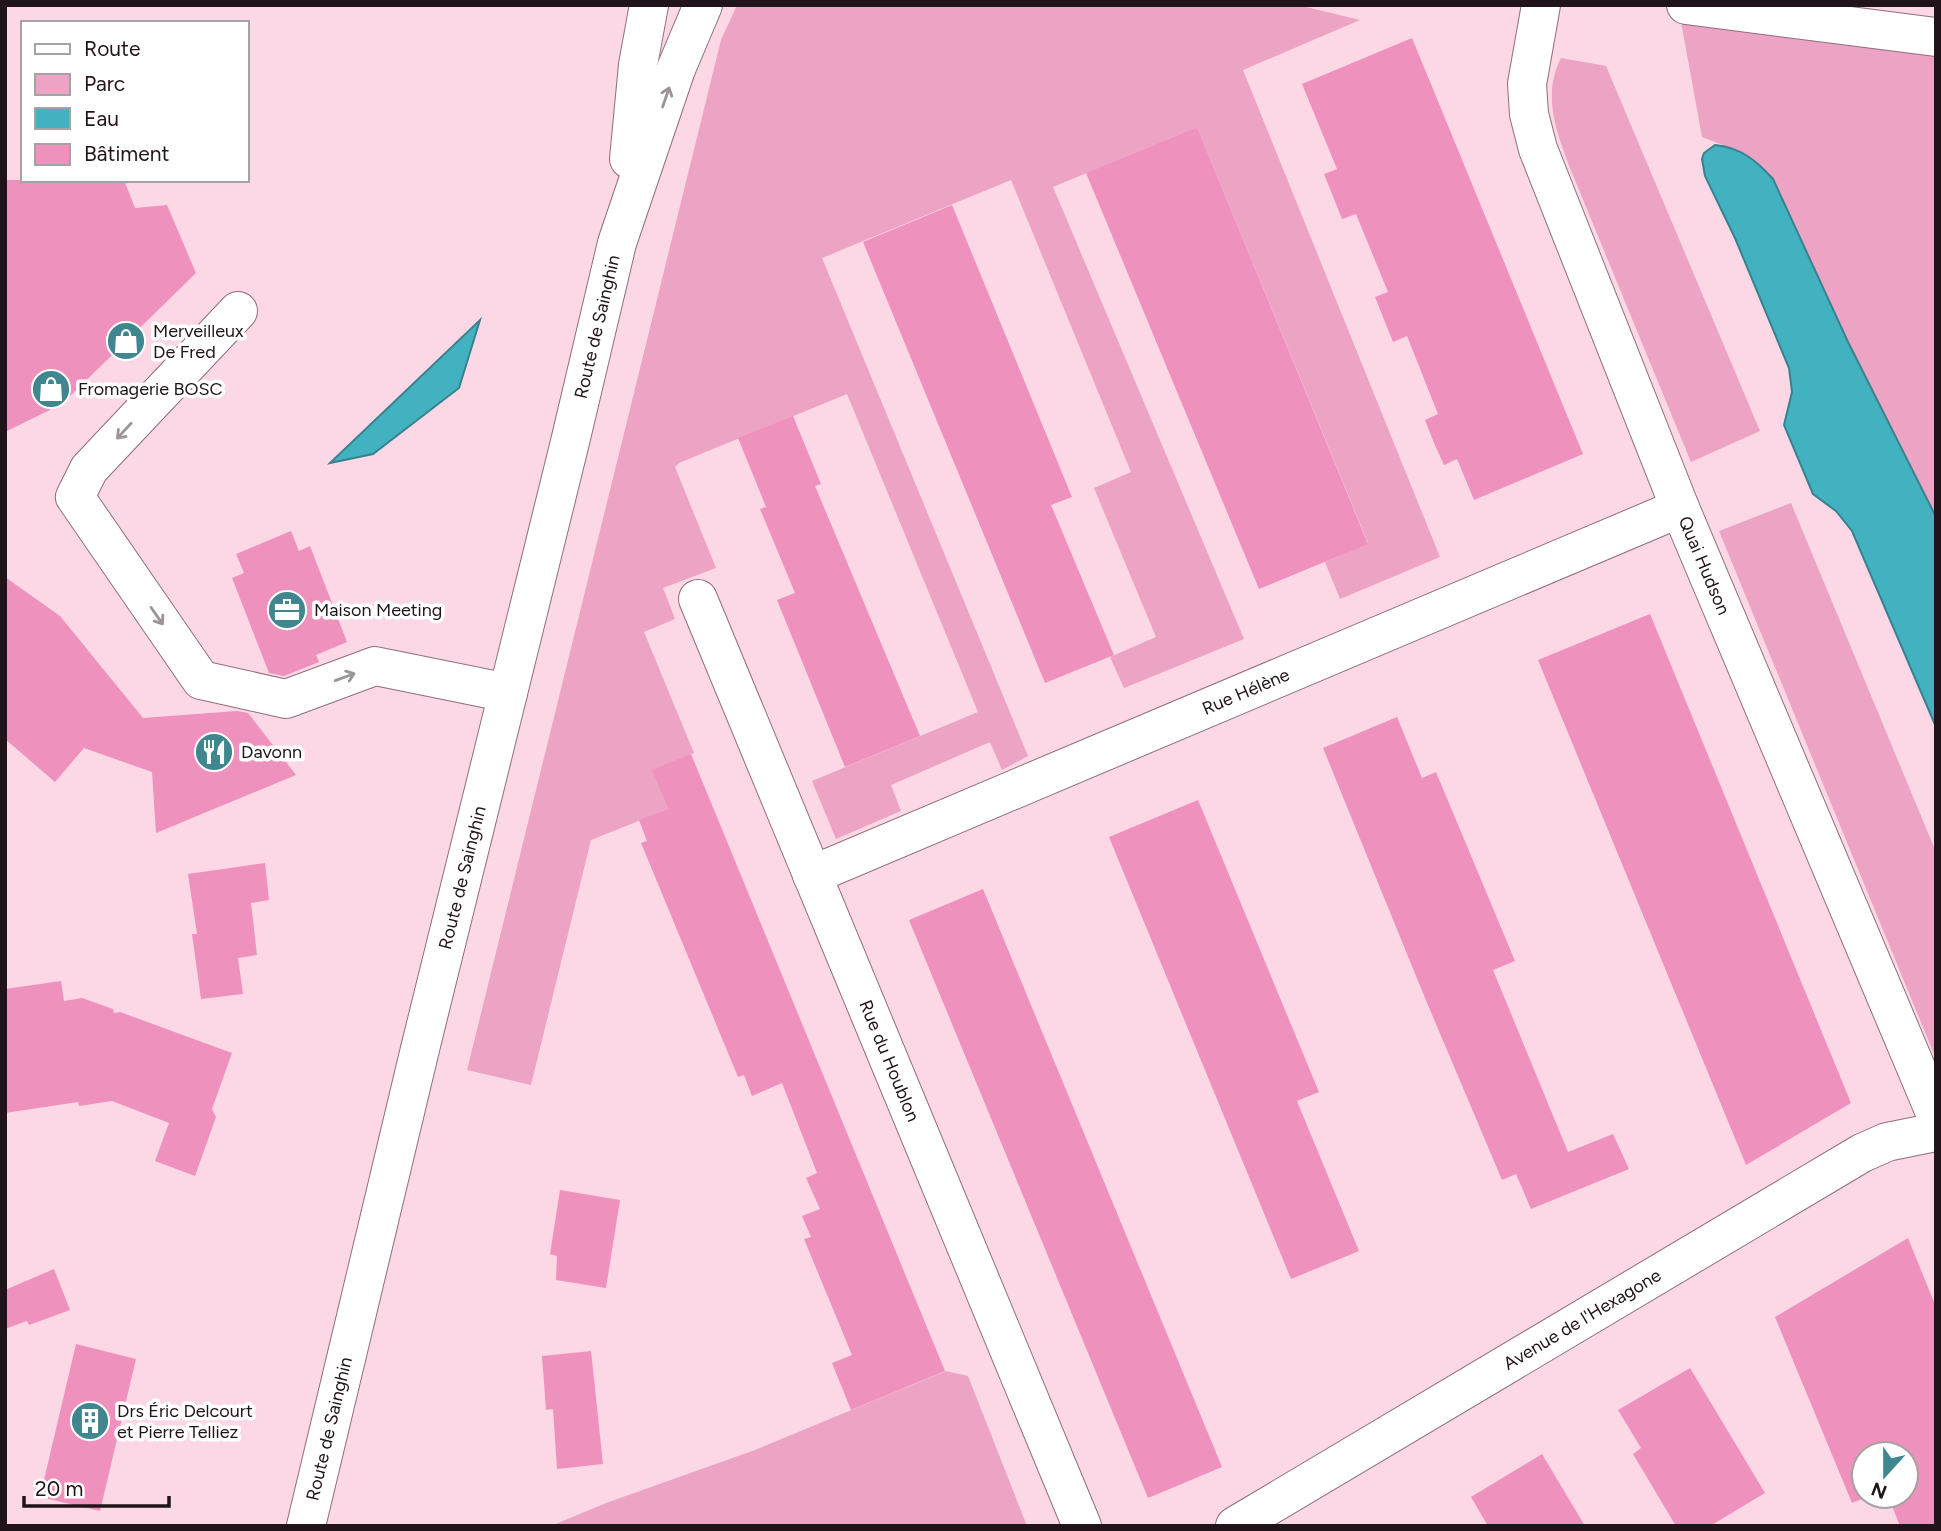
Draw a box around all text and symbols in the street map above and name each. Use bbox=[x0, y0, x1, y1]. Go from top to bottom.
legend bbox=[21, 21, 248, 182]
text: Route bbox=[84, 36, 140, 61]
text: Parc bbox=[84, 71, 125, 96]
one-way arrow bbox=[661, 87, 673, 109]
text: Eau bbox=[84, 106, 119, 131]
text: Bâtiment bbox=[84, 141, 169, 166]
street label: Route de Sainghin bbox=[570, 253, 625, 401]
shop icon: Merveilleux De Fred bbox=[105, 320, 147, 362]
place label: Merveilleux De Fred bbox=[153, 320, 244, 363]
shop icon: Fromagerie BOSC bbox=[30, 368, 72, 410]
place label: Fromagerie BOSC bbox=[78, 378, 223, 400]
one-way arrow bbox=[116, 422, 132, 440]
street label: Quai Hudson bbox=[1674, 513, 1735, 618]
office icon: Maison Meeting bbox=[266, 589, 308, 631]
place label: Maison Meeting bbox=[314, 599, 442, 621]
one-way arrow bbox=[150, 606, 164, 625]
street label: Rue Hélène bbox=[1199, 663, 1293, 720]
one-way arrow bbox=[334, 670, 356, 682]
restaurant icon: Davonn bbox=[193, 731, 235, 773]
place label: Davonn bbox=[241, 741, 302, 763]
street label: Route de Sainghin bbox=[434, 804, 491, 952]
street label: Rue du Houblon bbox=[854, 997, 924, 1125]
street label: Avenue de l'Hexagone bbox=[1499, 1264, 1665, 1375]
street label: Route de Sainghin bbox=[301, 1355, 357, 1503]
building icon: Drs Éric Delcourt et Pierre Telliez bbox=[69, 1400, 111, 1442]
place label: Drs Éric Delcourt et Pierre Telliez bbox=[117, 1400, 253, 1443]
north arrow bbox=[1850, 1440, 1920, 1510]
scale bar bbox=[24, 1464, 170, 1508]
text: 20 m bbox=[35, 1476, 83, 1501]
text: N bbox=[1868, 1477, 1890, 1504]

